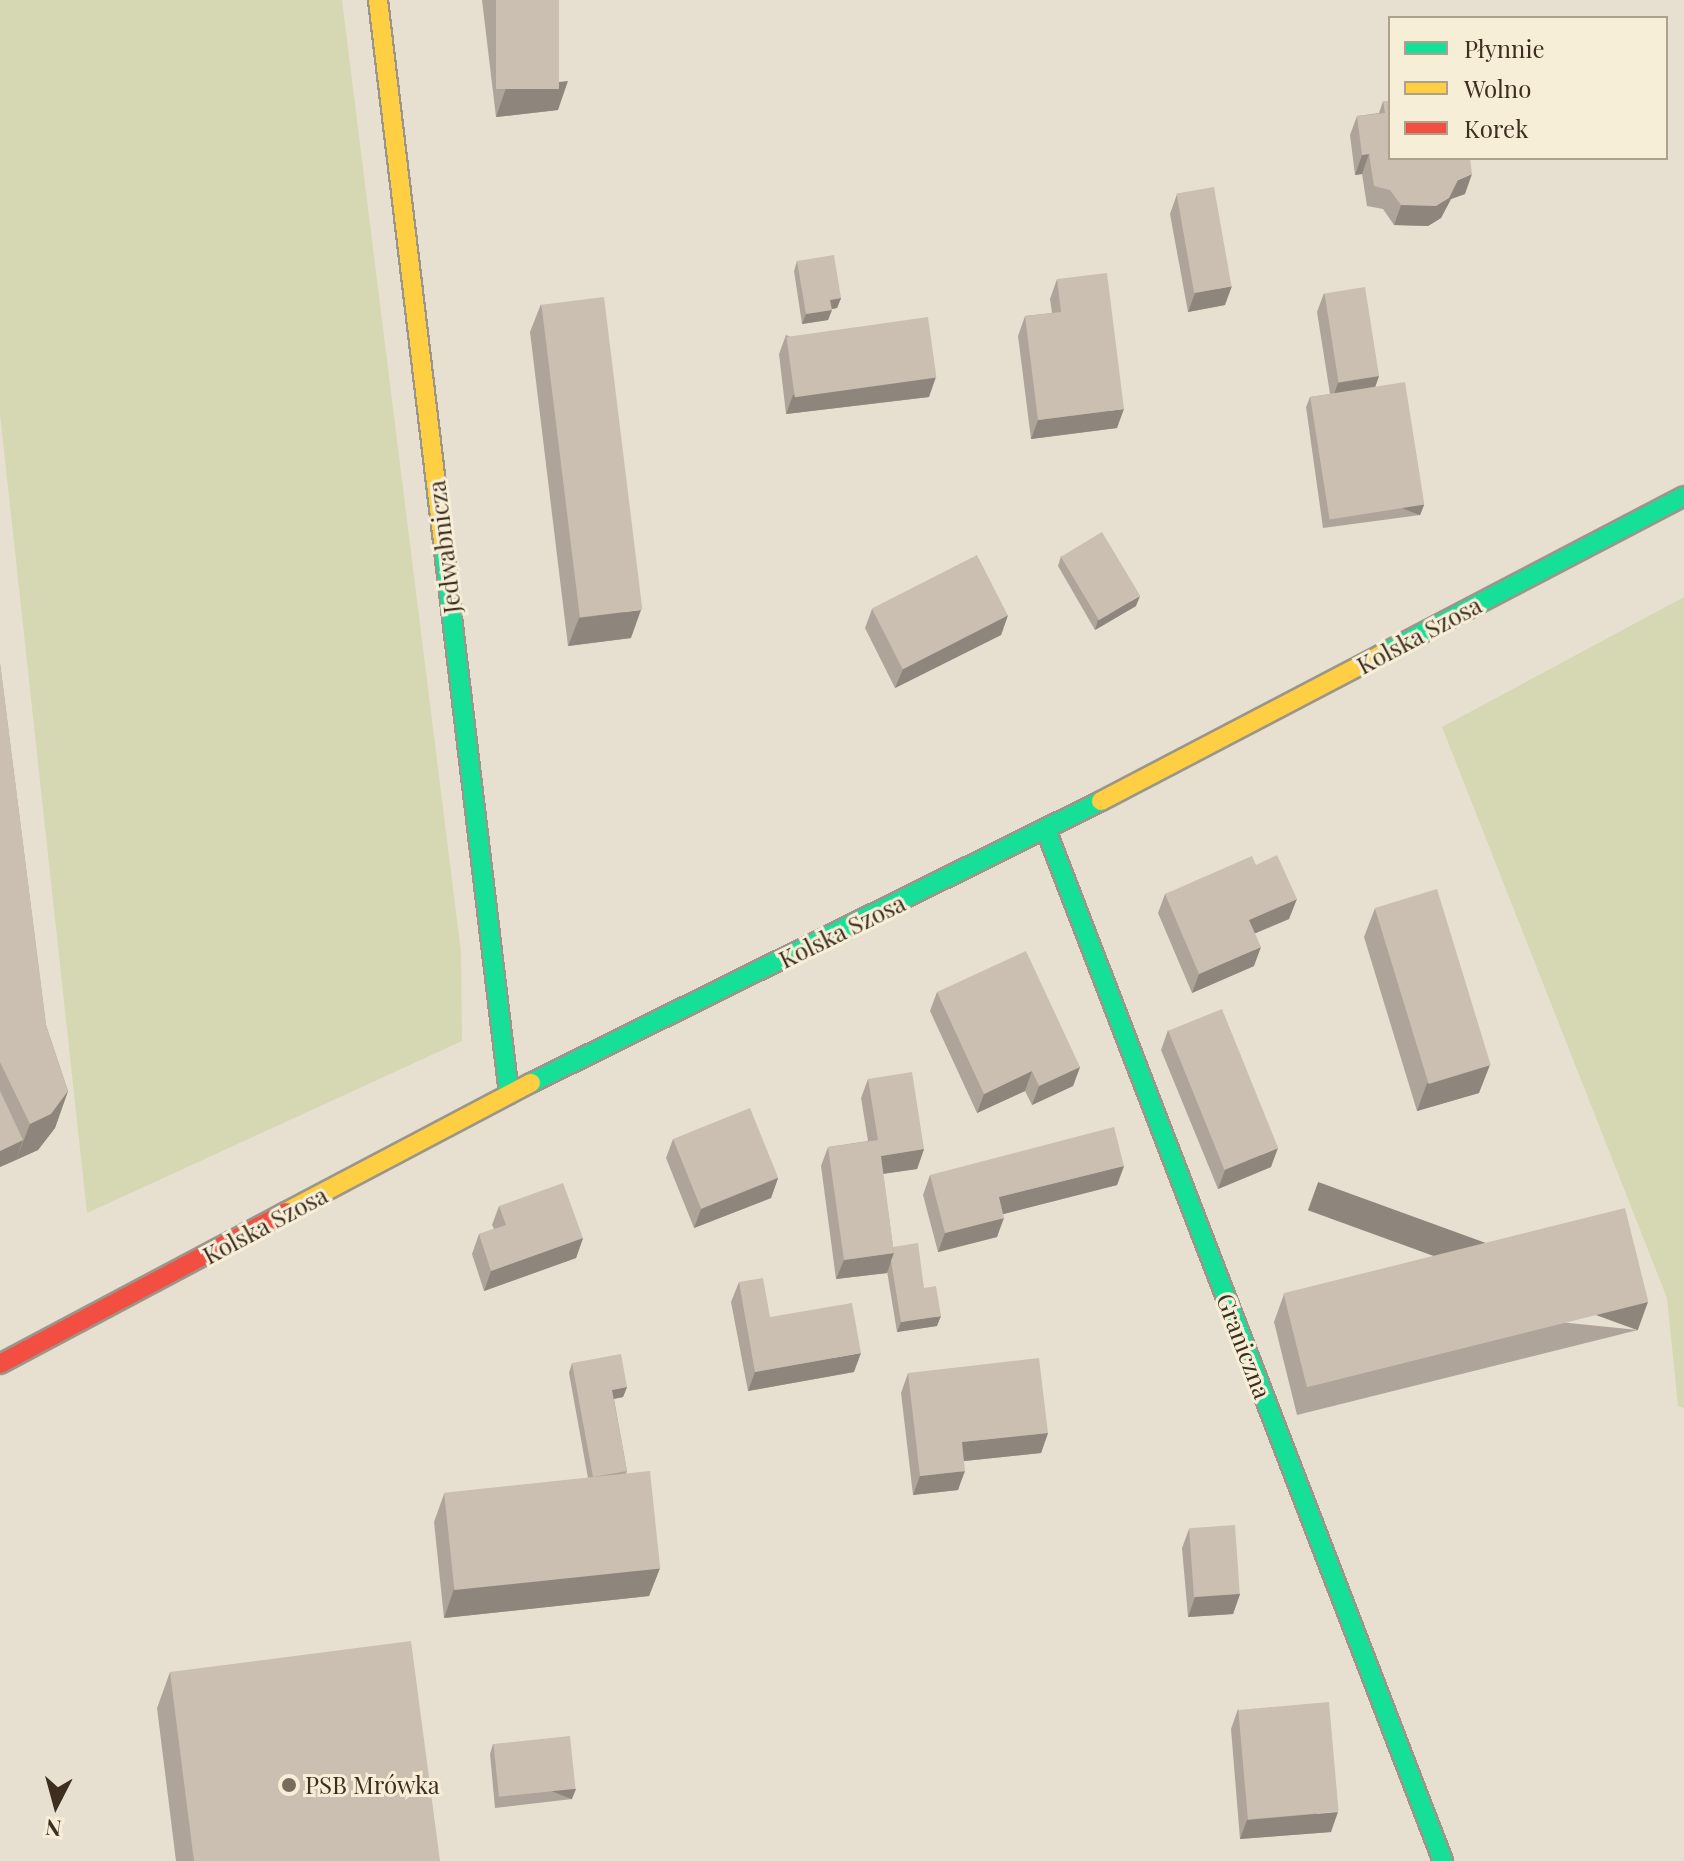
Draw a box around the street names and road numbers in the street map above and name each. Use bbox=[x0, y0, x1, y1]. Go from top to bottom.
street label: Jedwabnicza bbox=[422, 479, 466, 615]
street label: Kolska Szosa bbox=[1352, 590, 1486, 680]
street label: Kolska Szosa bbox=[774, 888, 910, 974]
street label: Kolska Szosa bbox=[198, 1180, 332, 1270]
street label: Graniczna bbox=[1211, 1289, 1277, 1403]

